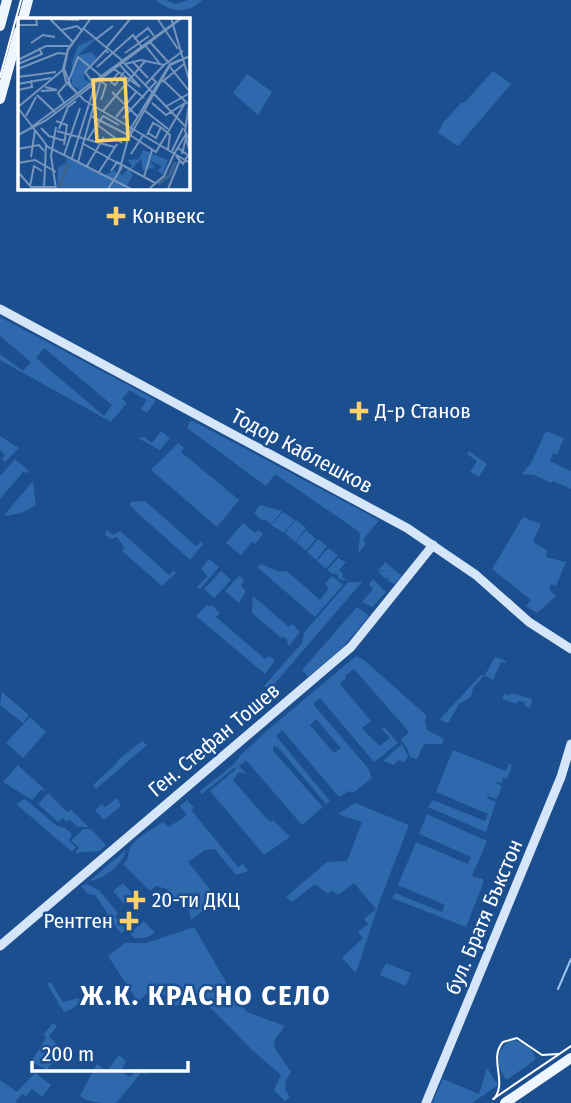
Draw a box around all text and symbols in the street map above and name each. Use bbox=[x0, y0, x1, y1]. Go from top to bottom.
inset map bbox=[18, 18, 189, 189]
place label: Конвекс bbox=[132, 203, 205, 229]
marker: Конвекс bbox=[106, 206, 126, 226]
place label: Д-р Станов bbox=[374, 398, 471, 424]
marker: Д-р Станов bbox=[349, 401, 369, 421]
street label: Тодор Каблешков bbox=[227, 403, 377, 499]
street label: Ген. Стефан Тошев bbox=[143, 677, 285, 803]
street label: бул. Братя Бъкстон bbox=[440, 835, 528, 999]
place label: 20-ти ДКЦ bbox=[152, 887, 240, 913]
marker: 20-ти ДКЦ bbox=[126, 890, 146, 910]
place label: Рентген bbox=[43, 908, 113, 934]
marker: Рентген bbox=[119, 911, 139, 931]
district label: Ж.К. КРАСНО СЕЛО bbox=[79, 979, 332, 1012]
scale bar bbox=[32, 1030, 187, 1074]
text: 200 m bbox=[42, 1041, 94, 1067]

